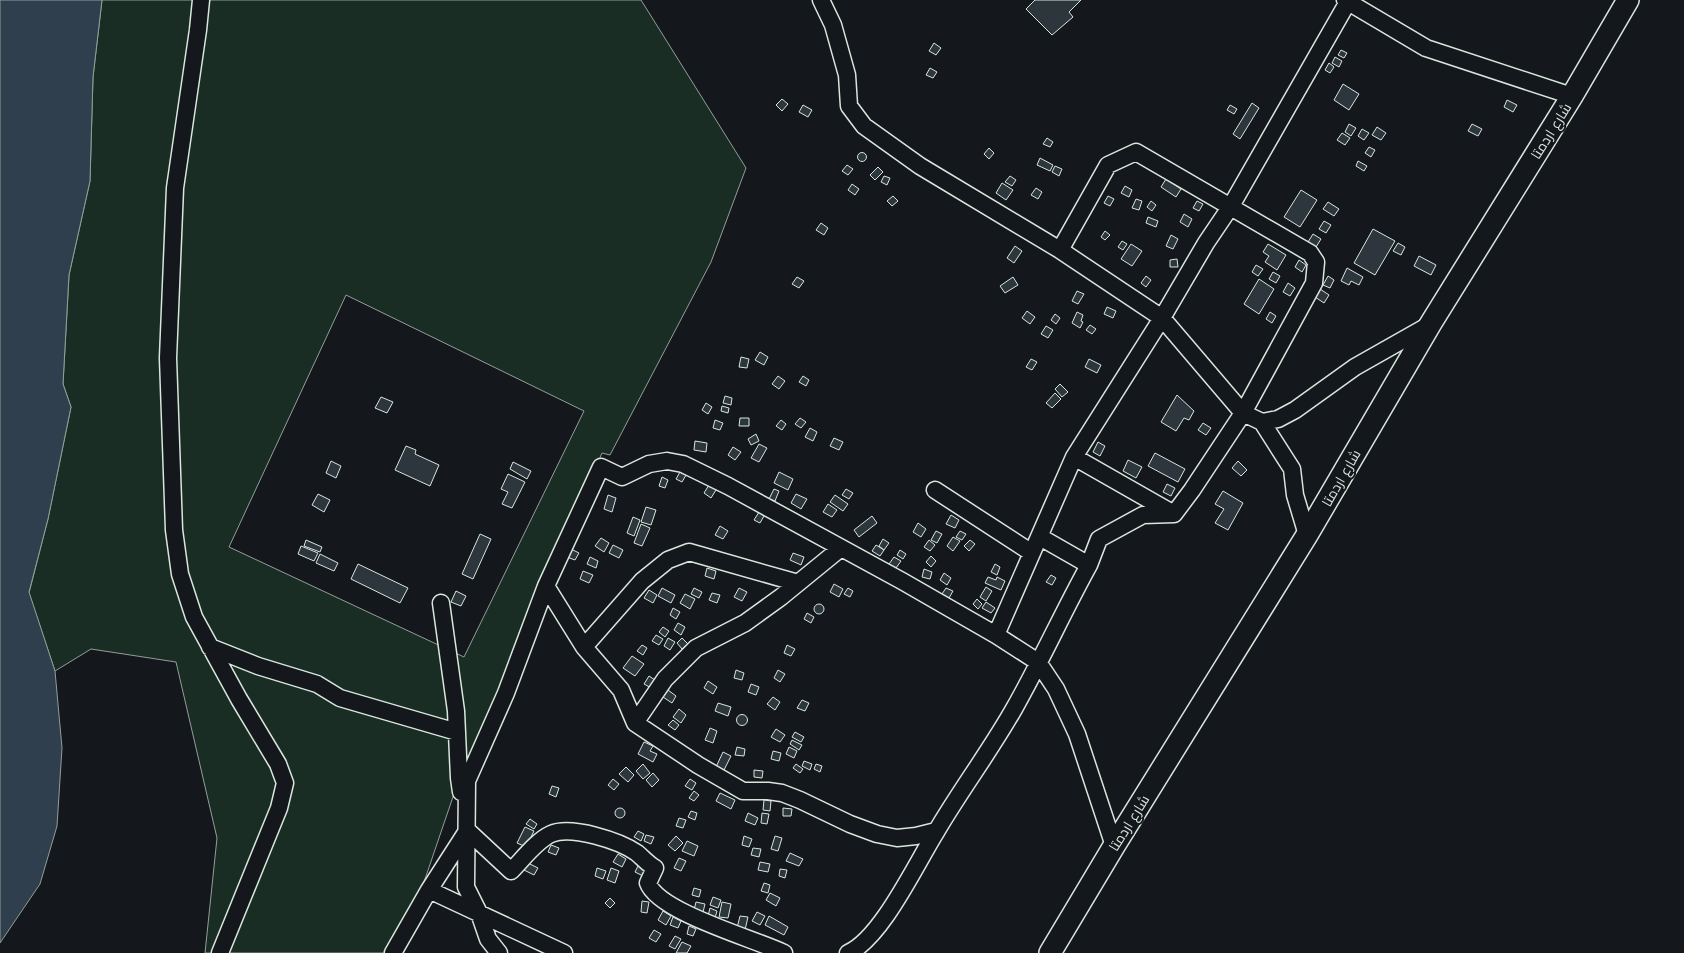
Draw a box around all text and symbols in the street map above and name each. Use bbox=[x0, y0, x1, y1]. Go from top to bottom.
street label: شارع اردمتا bbox=[1526, 99, 1576, 163]
street label: شارع اردمتا bbox=[1317, 446, 1365, 510]
street label: شارع اردمتا bbox=[1104, 791, 1154, 855]

